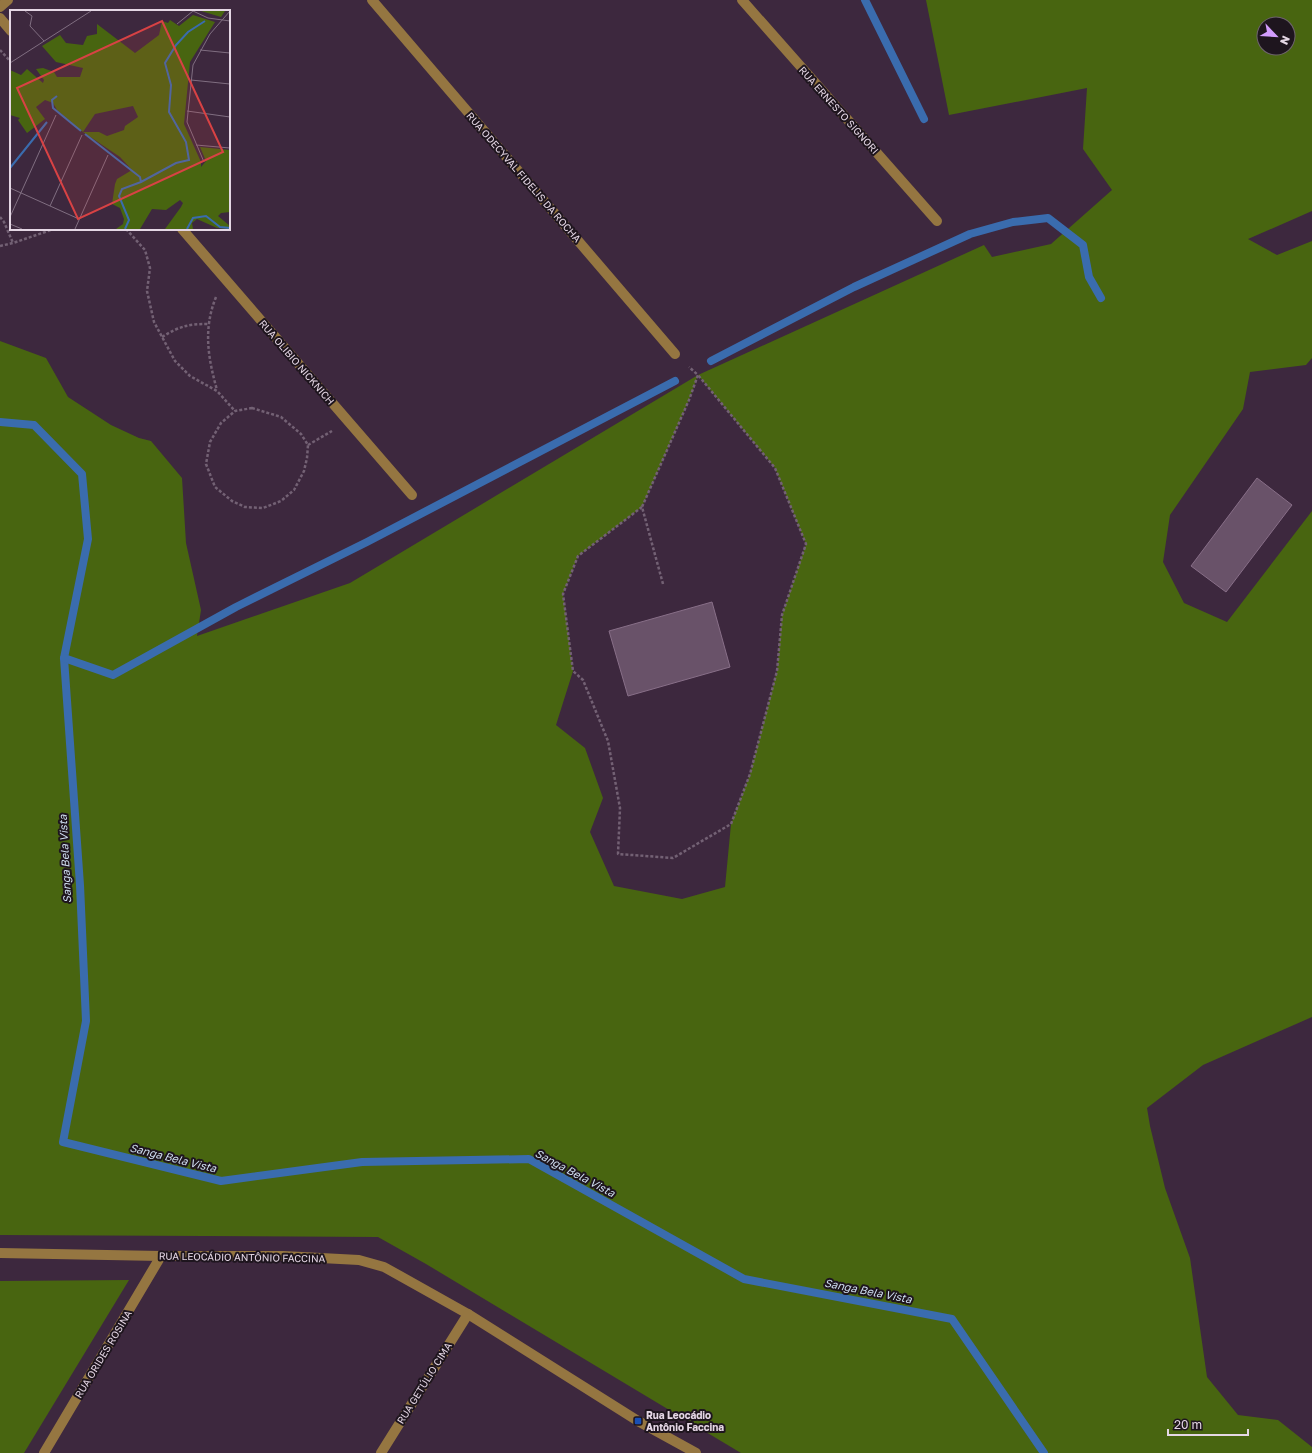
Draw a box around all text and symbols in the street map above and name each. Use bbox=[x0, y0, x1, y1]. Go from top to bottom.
inset map bbox=[10, 10, 230, 230]
north arrow bbox=[1256, 16, 1296, 56]
text: N bbox=[1278, 34, 1293, 47]
street label: RUA ERNESTO SIGNORI bbox=[797, 64, 881, 156]
street label: RUA ODECYVAL FIDELIS DA ROCHA bbox=[464, 110, 584, 245]
street label: RUA OLIBIO NICKNICH bbox=[257, 317, 337, 407]
water label: Sanga Bela Vista bbox=[56, 814, 74, 904]
water label: Sanga Bela Vista bbox=[128, 1140, 219, 1176]
water label: Sanga Bela Vista bbox=[533, 1146, 618, 1200]
street label: RUA LEOCÁDIO ANTÔNIO FACCINA bbox=[159, 1250, 326, 1264]
water label: Sanga Bela Vista bbox=[823, 1276, 914, 1306]
street label: RUA ORIDES ROSINA bbox=[72, 1308, 134, 1400]
street label: RUA GETÚLIO CIMA bbox=[394, 1340, 454, 1426]
place label: Rua Leocádio Antônio Faccina bbox=[646, 1409, 724, 1433]
scale bar bbox=[1168, 1411, 1248, 1437]
marker: Rua Leocádio Antônio Faccina bbox=[633, 1416, 643, 1426]
text: 20 m bbox=[1174, 1417, 1202, 1432]

